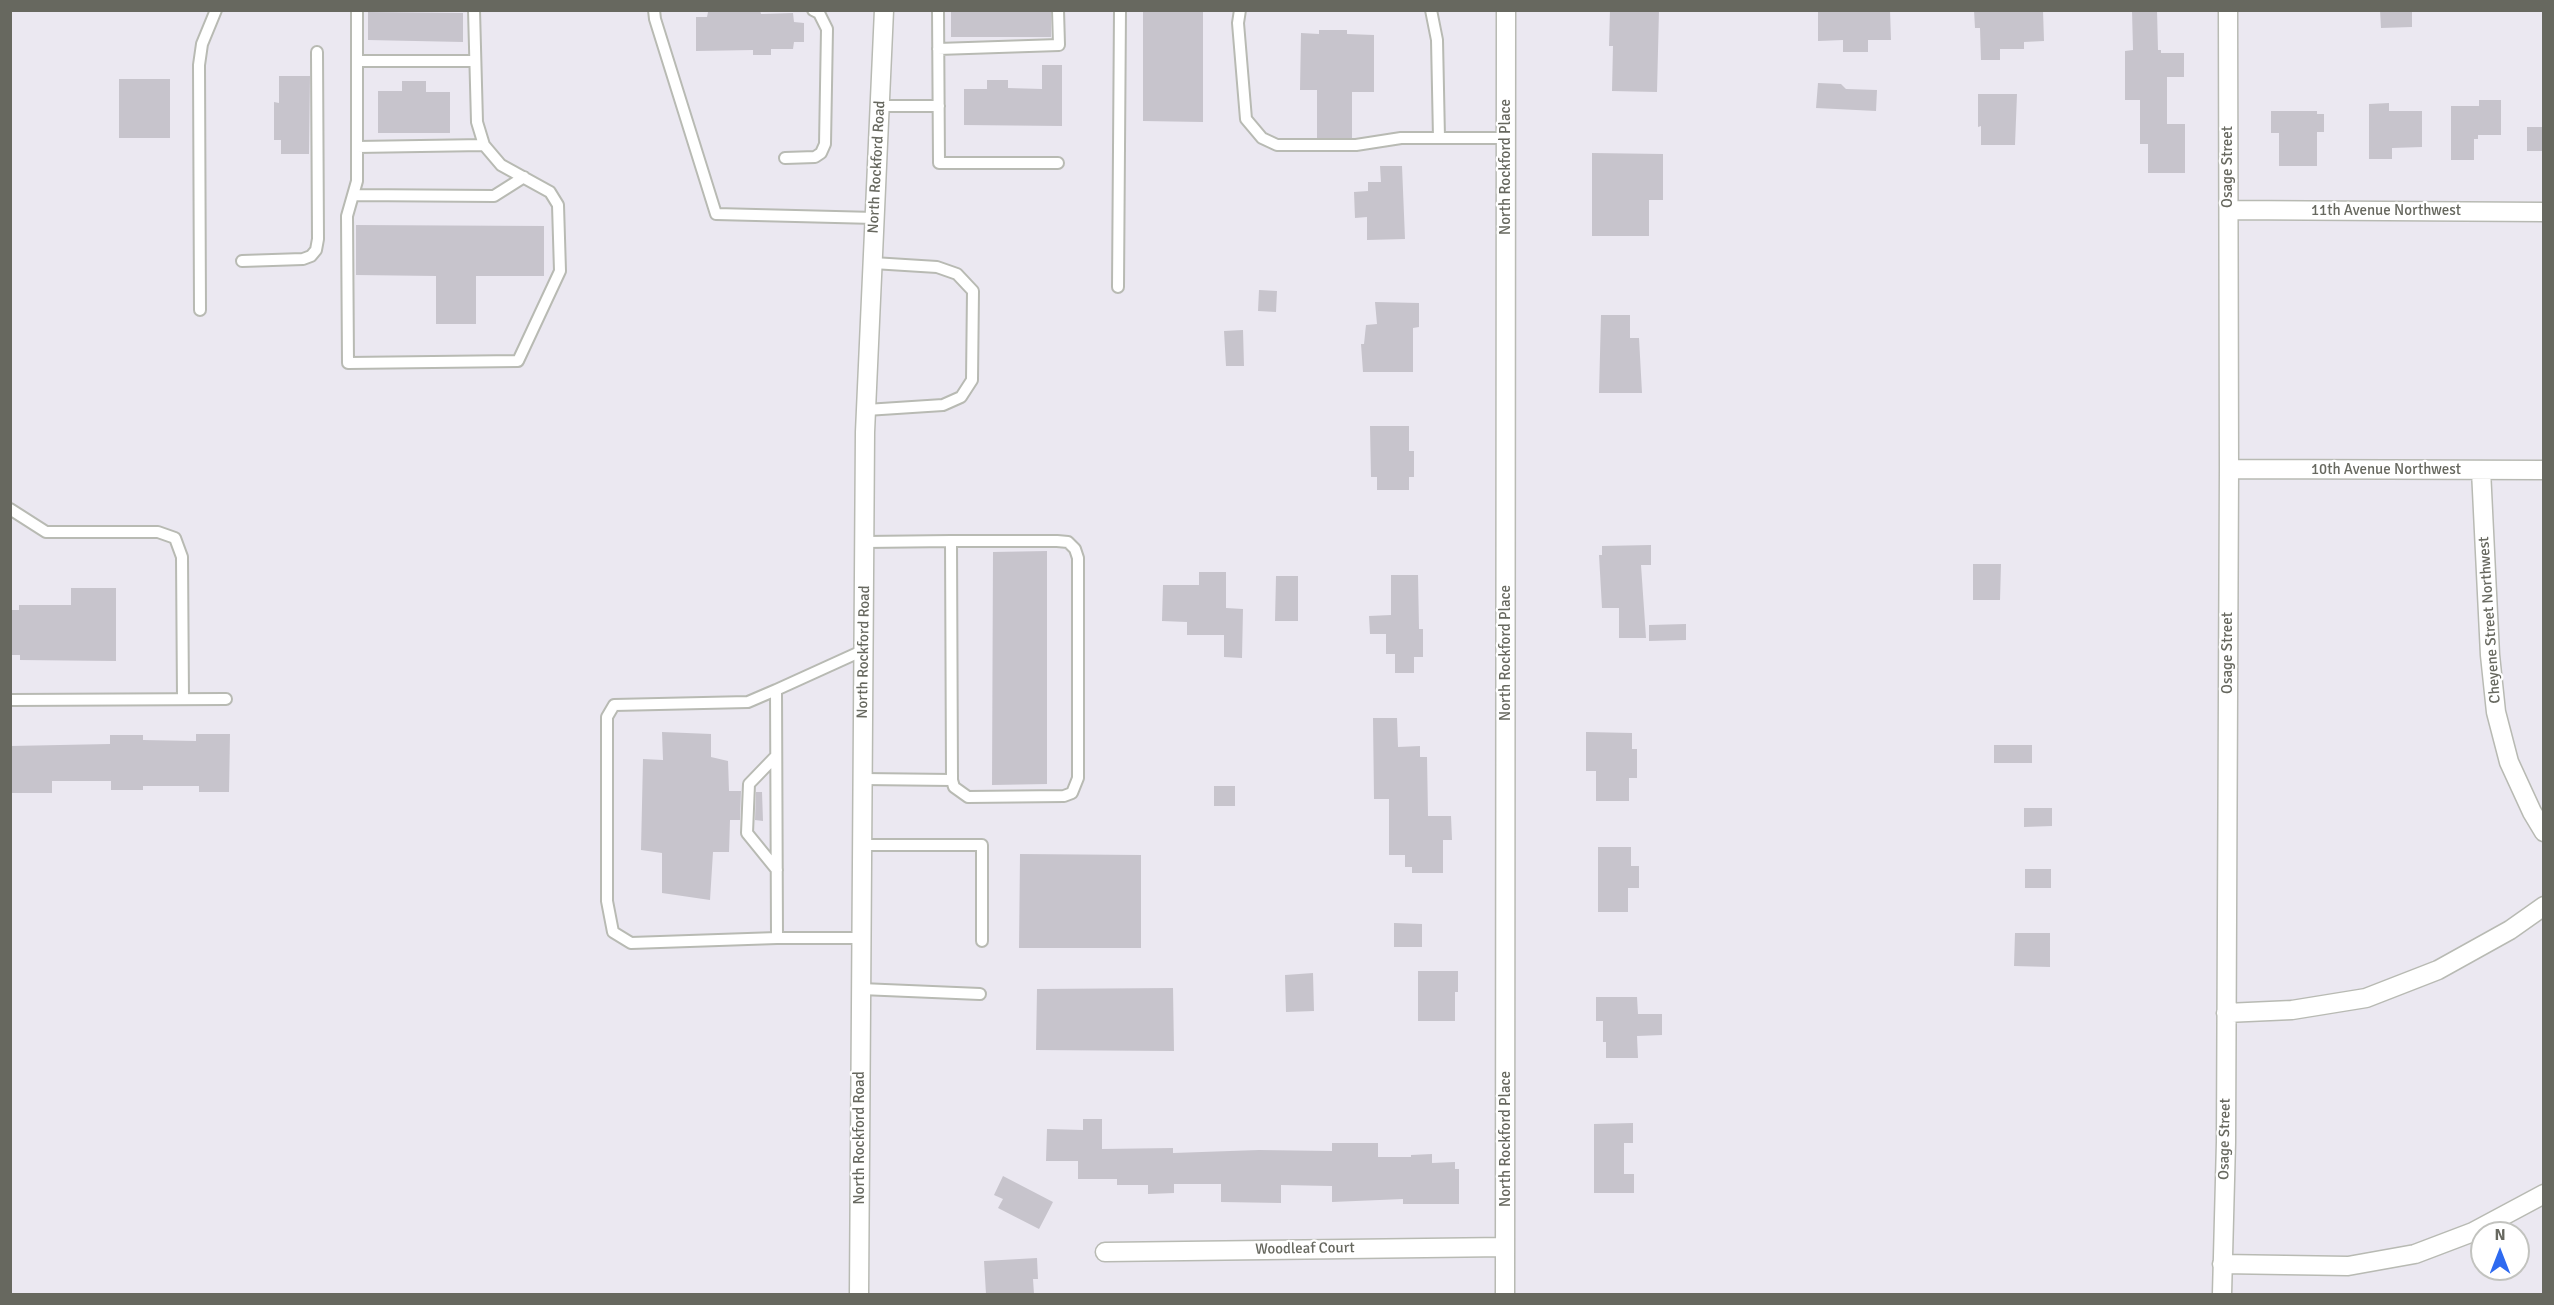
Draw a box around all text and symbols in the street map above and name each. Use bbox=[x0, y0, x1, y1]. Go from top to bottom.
street label: North Rockford Place bbox=[1497, 99, 1515, 235]
street label: North Rockford Road bbox=[865, 100, 889, 234]
street label: Osage Street bbox=[2219, 126, 2237, 208]
street label: 11th Avenue Northwest bbox=[2311, 202, 2461, 220]
street label: 10th Avenue Northwest bbox=[2311, 461, 2461, 479]
street label: Cheyene Street Northwest bbox=[2475, 536, 2505, 704]
street label: North Rockford Road bbox=[854, 585, 874, 719]
street label: North Rockford Place bbox=[1497, 585, 1515, 721]
street label: Osage Street bbox=[2219, 612, 2237, 694]
street label: North Rockford Road bbox=[851, 1071, 869, 1205]
street label: North Rockford Place bbox=[1497, 1071, 1515, 1207]
street label: Osage Street bbox=[2215, 1098, 2235, 1180]
north arrow bbox=[2470, 1221, 2530, 1281]
text: N bbox=[2494, 1225, 2506, 1245]
street label: Woodleaf Court bbox=[1255, 1239, 1355, 1259]

